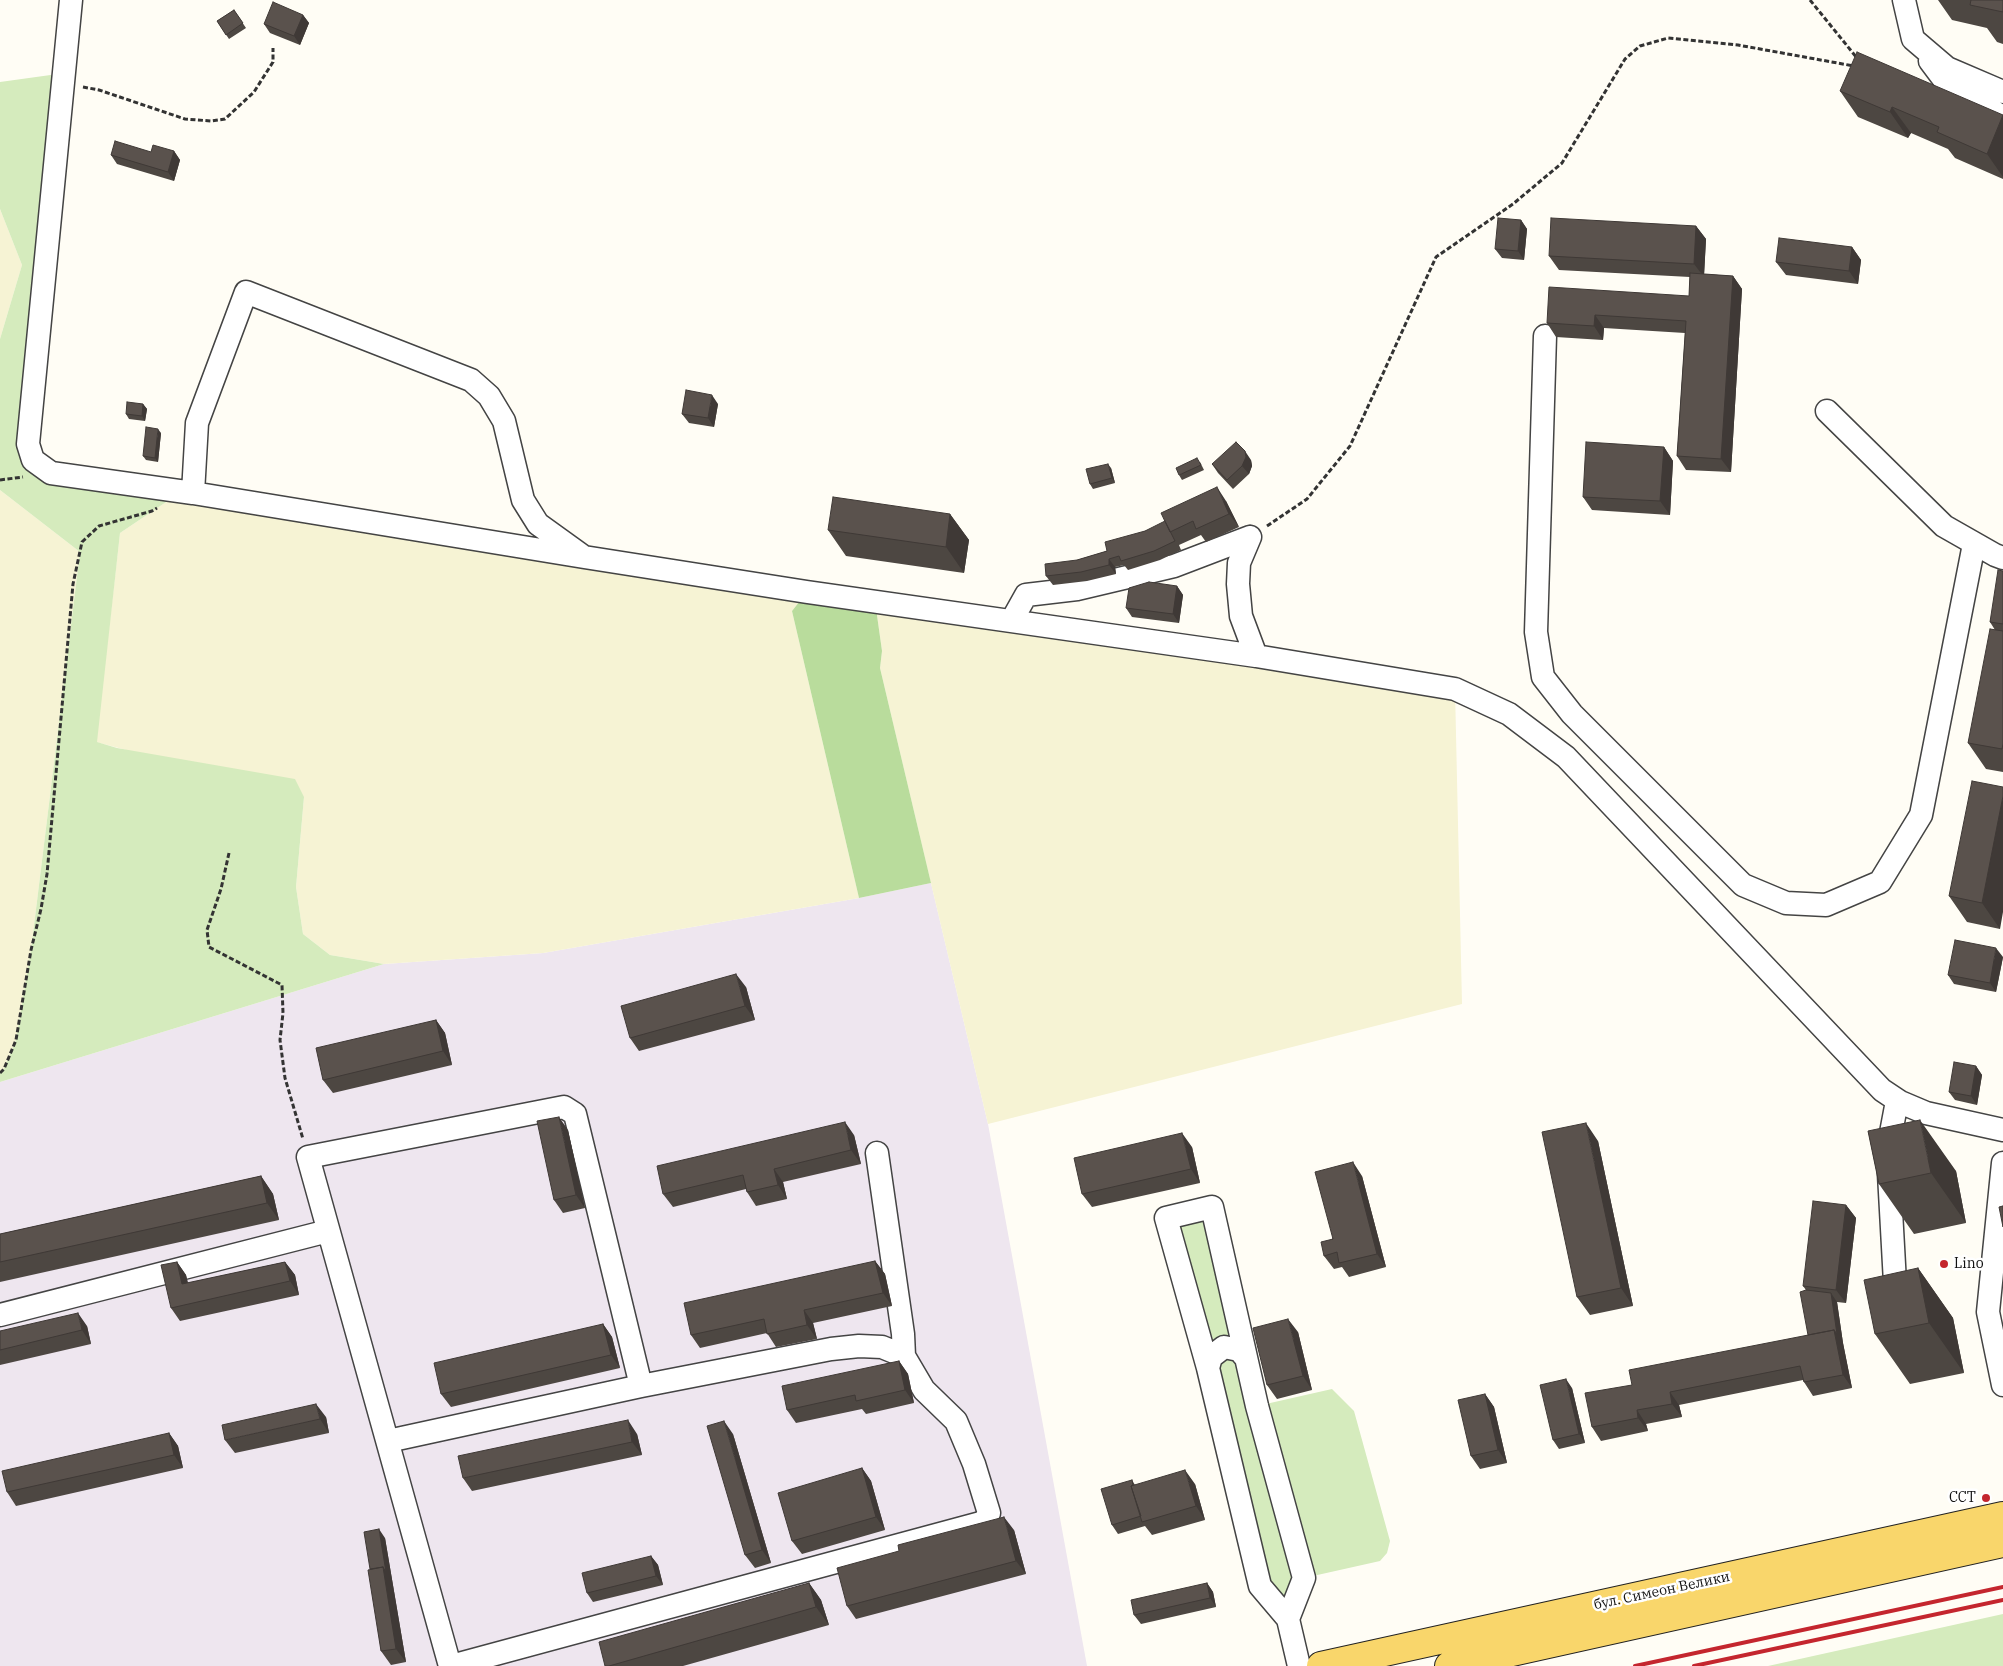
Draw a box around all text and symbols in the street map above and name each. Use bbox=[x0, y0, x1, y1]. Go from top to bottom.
place label: Lino bbox=[1954, 1256, 1984, 1272]
marker: Lino bbox=[1938, 1258, 1950, 1270]
place label: ССТ bbox=[1949, 1490, 1976, 1506]
marker: ССТ bbox=[1980, 1492, 1992, 1504]
street label: бул. Симеон Велики bbox=[1592, 1568, 1732, 1614]

